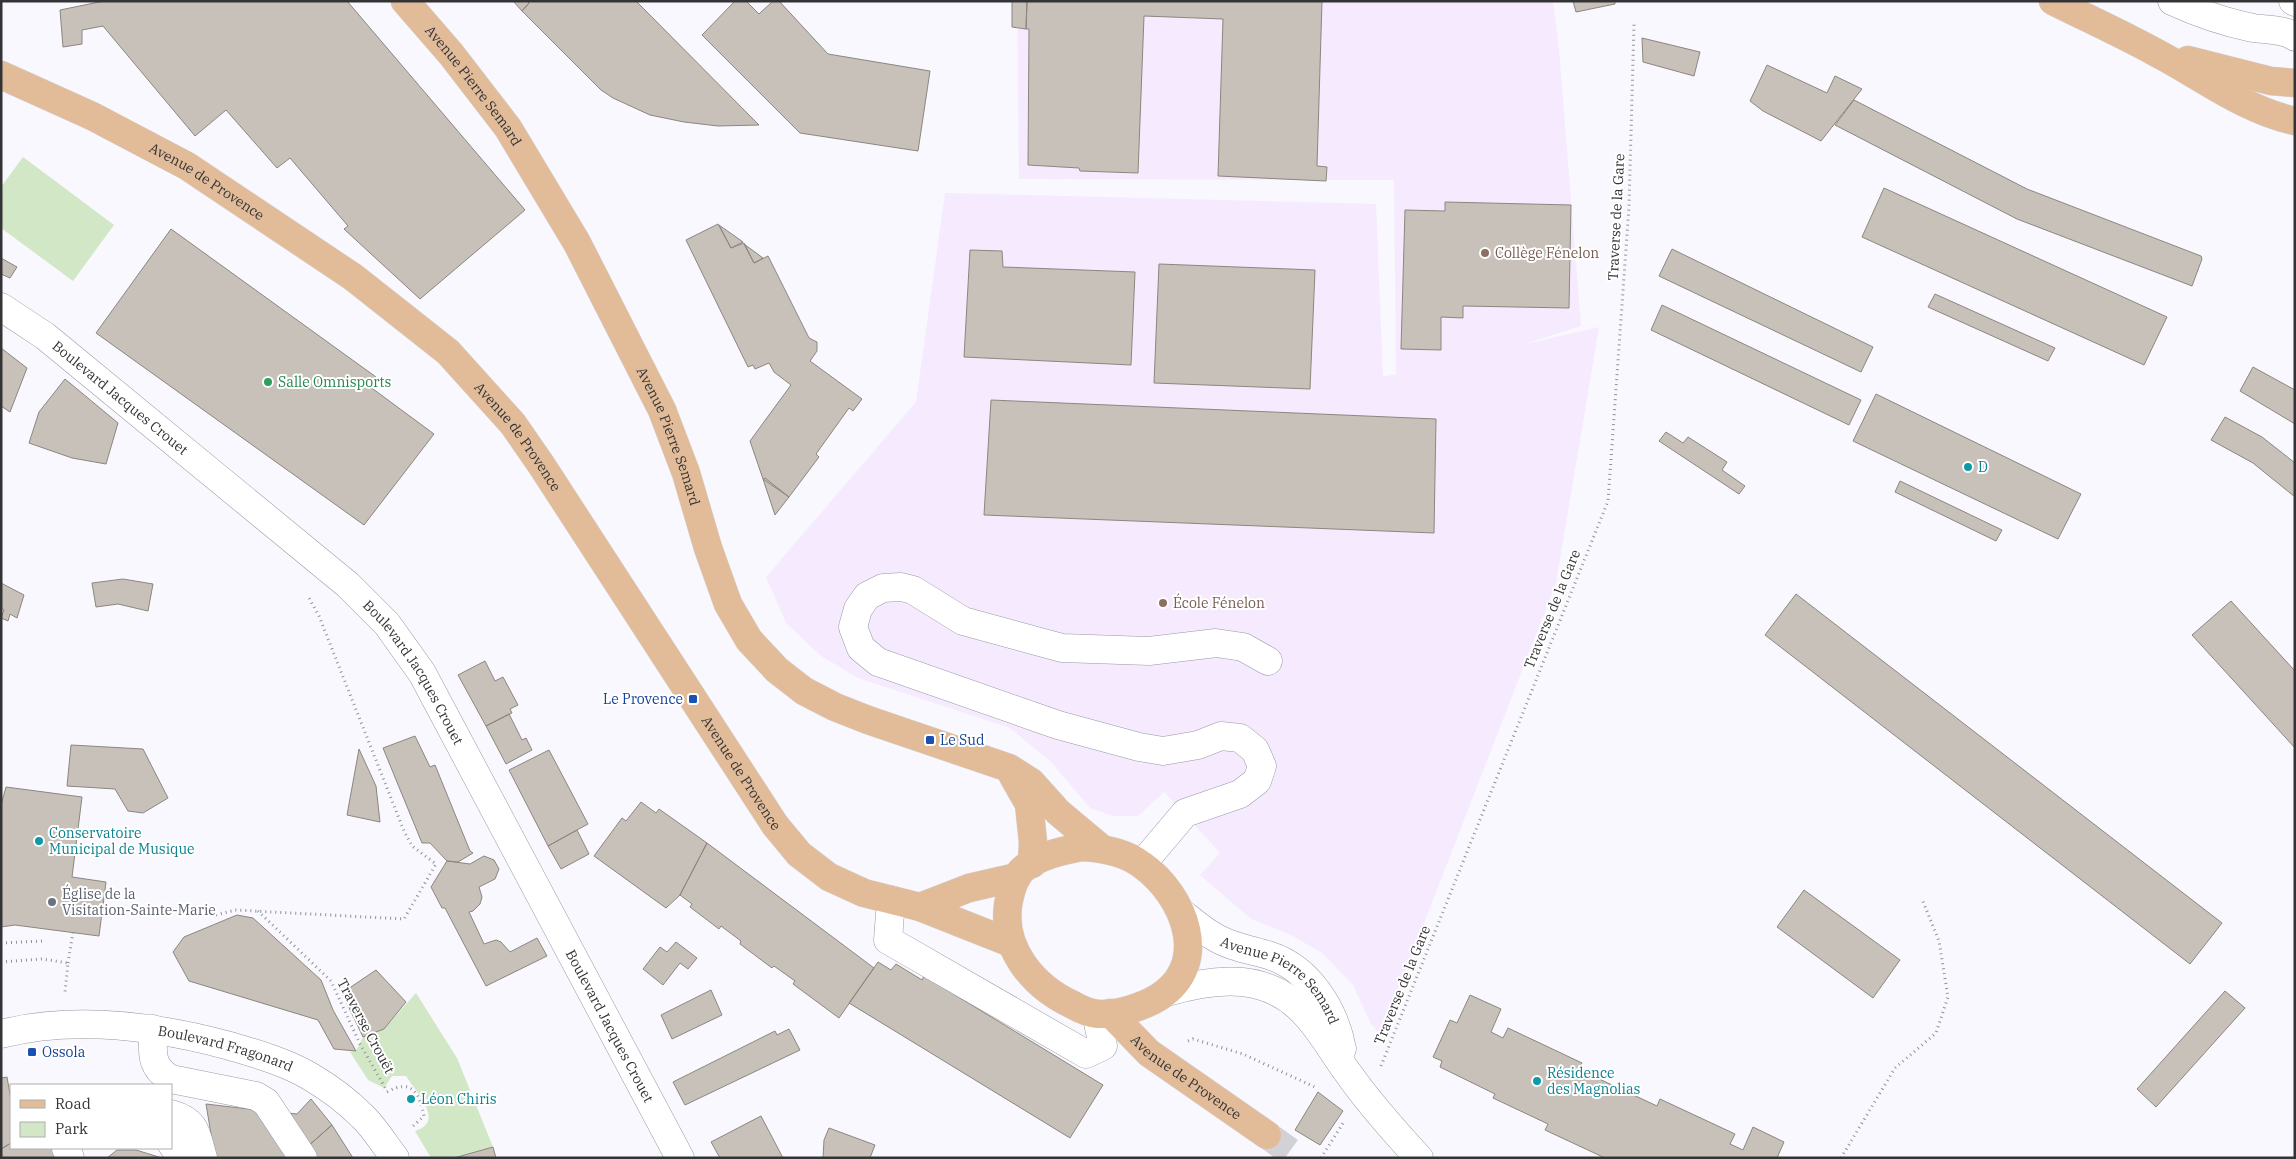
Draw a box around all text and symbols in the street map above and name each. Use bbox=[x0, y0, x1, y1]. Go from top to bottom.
street label: Avenue Pierre Semard bbox=[421, 22, 526, 150]
street label: Avenue de Provence bbox=[146, 139, 268, 224]
street label: Traverse de la Gare bbox=[1604, 153, 1628, 281]
place label: Collège Fénelon bbox=[1495, 244, 1599, 262]
marker: Collège Fénelon bbox=[1479, 247, 1491, 259]
street label: Boulevard Jacques Crouet bbox=[49, 337, 192, 459]
street label: Avenue Pierre Semard bbox=[633, 364, 704, 508]
place label: Salle Omnisports bbox=[278, 373, 391, 391]
marker: Salle Omnisports bbox=[262, 376, 274, 388]
street label: Avenue de Provence bbox=[471, 378, 565, 495]
place label: D bbox=[1978, 458, 1988, 476]
marker: D bbox=[1962, 461, 1974, 473]
street label: Traverse de la Gare bbox=[1520, 547, 1584, 671]
place label: École Fénelon bbox=[1173, 593, 1265, 612]
street label: Boulevard Jacques Crouet bbox=[359, 596, 468, 748]
marker: École Fénelon bbox=[1157, 597, 1169, 609]
place label: Le Provence bbox=[603, 690, 683, 708]
marker: Le Provence bbox=[687, 693, 699, 705]
street label: Avenue de Provence bbox=[698, 712, 785, 834]
place label: Le Sud bbox=[940, 731, 985, 749]
marker: Le Sud bbox=[924, 734, 936, 746]
place label: Conservatoire Municipal de Musique bbox=[49, 824, 195, 858]
marker: Conservatoire Municipal de Musique bbox=[33, 835, 45, 847]
place label: Église de la Visitation-Sainte-Marie bbox=[62, 884, 216, 919]
marker: Église de la Visitation-Sainte-Marie bbox=[46, 896, 58, 908]
street label: Traverse de la Gare bbox=[1370, 923, 1434, 1047]
street label: Avenue Pierre Semard bbox=[1218, 932, 1343, 1027]
street label: Boulevard Jacques Crouet bbox=[562, 946, 658, 1105]
street label: Traverse Crouët bbox=[333, 975, 399, 1077]
street label: Boulevard Fragonard bbox=[157, 1021, 296, 1076]
street label: Avenue de Provence bbox=[1127, 1031, 1245, 1123]
place label: Ossola bbox=[42, 1043, 86, 1061]
marker: Ossola bbox=[26, 1046, 38, 1058]
place label: Résidence des Magnolias bbox=[1547, 1064, 1641, 1098]
marker: Résidence des Magnolias bbox=[1531, 1075, 1543, 1087]
legend bbox=[10, 1084, 172, 1149]
place label: Léon Chiris bbox=[421, 1090, 497, 1108]
marker: Léon Chiris bbox=[405, 1093, 417, 1105]
text: Road bbox=[55, 1094, 91, 1113]
text: Park bbox=[55, 1119, 88, 1138]

